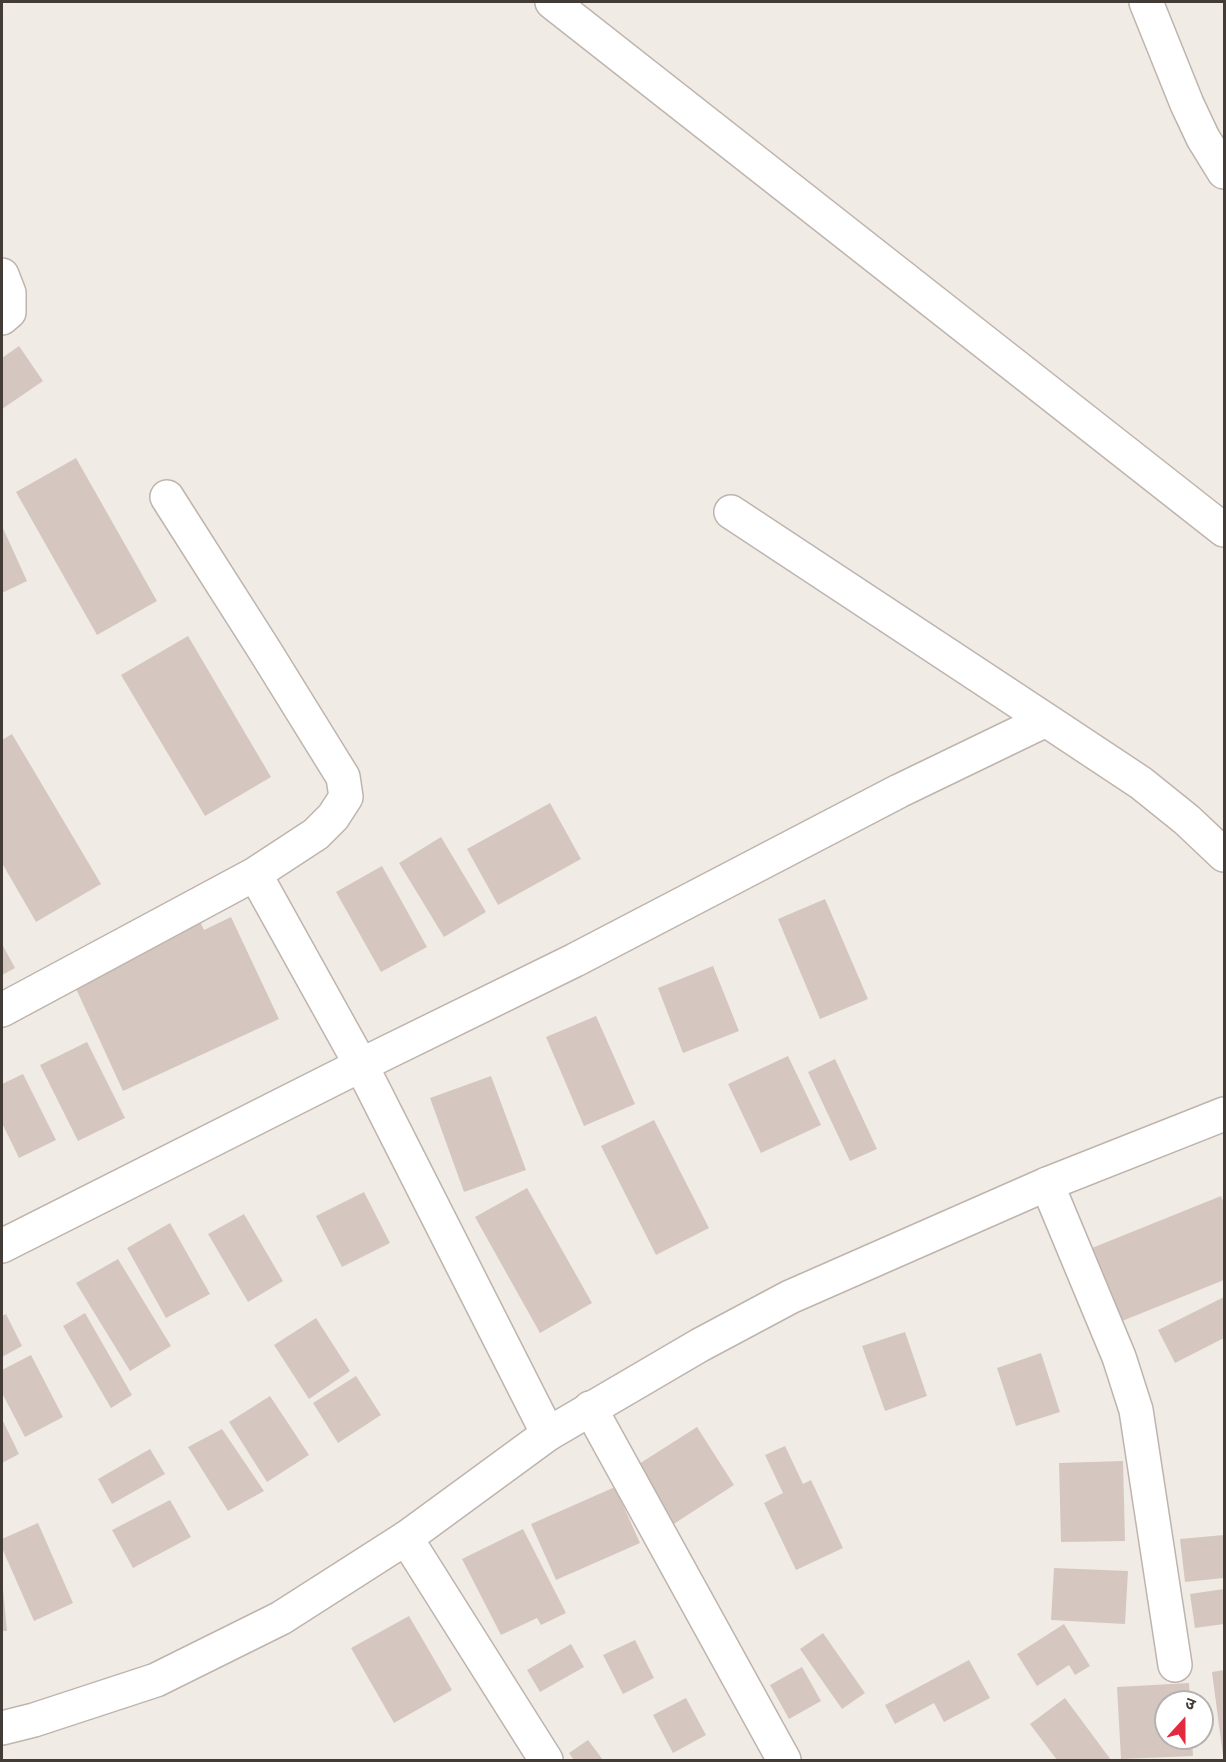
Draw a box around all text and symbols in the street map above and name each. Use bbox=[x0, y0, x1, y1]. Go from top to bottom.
north arrow bbox=[1154, 1690, 1214, 1750]
text: उ bbox=[1182, 1694, 1198, 1715]

